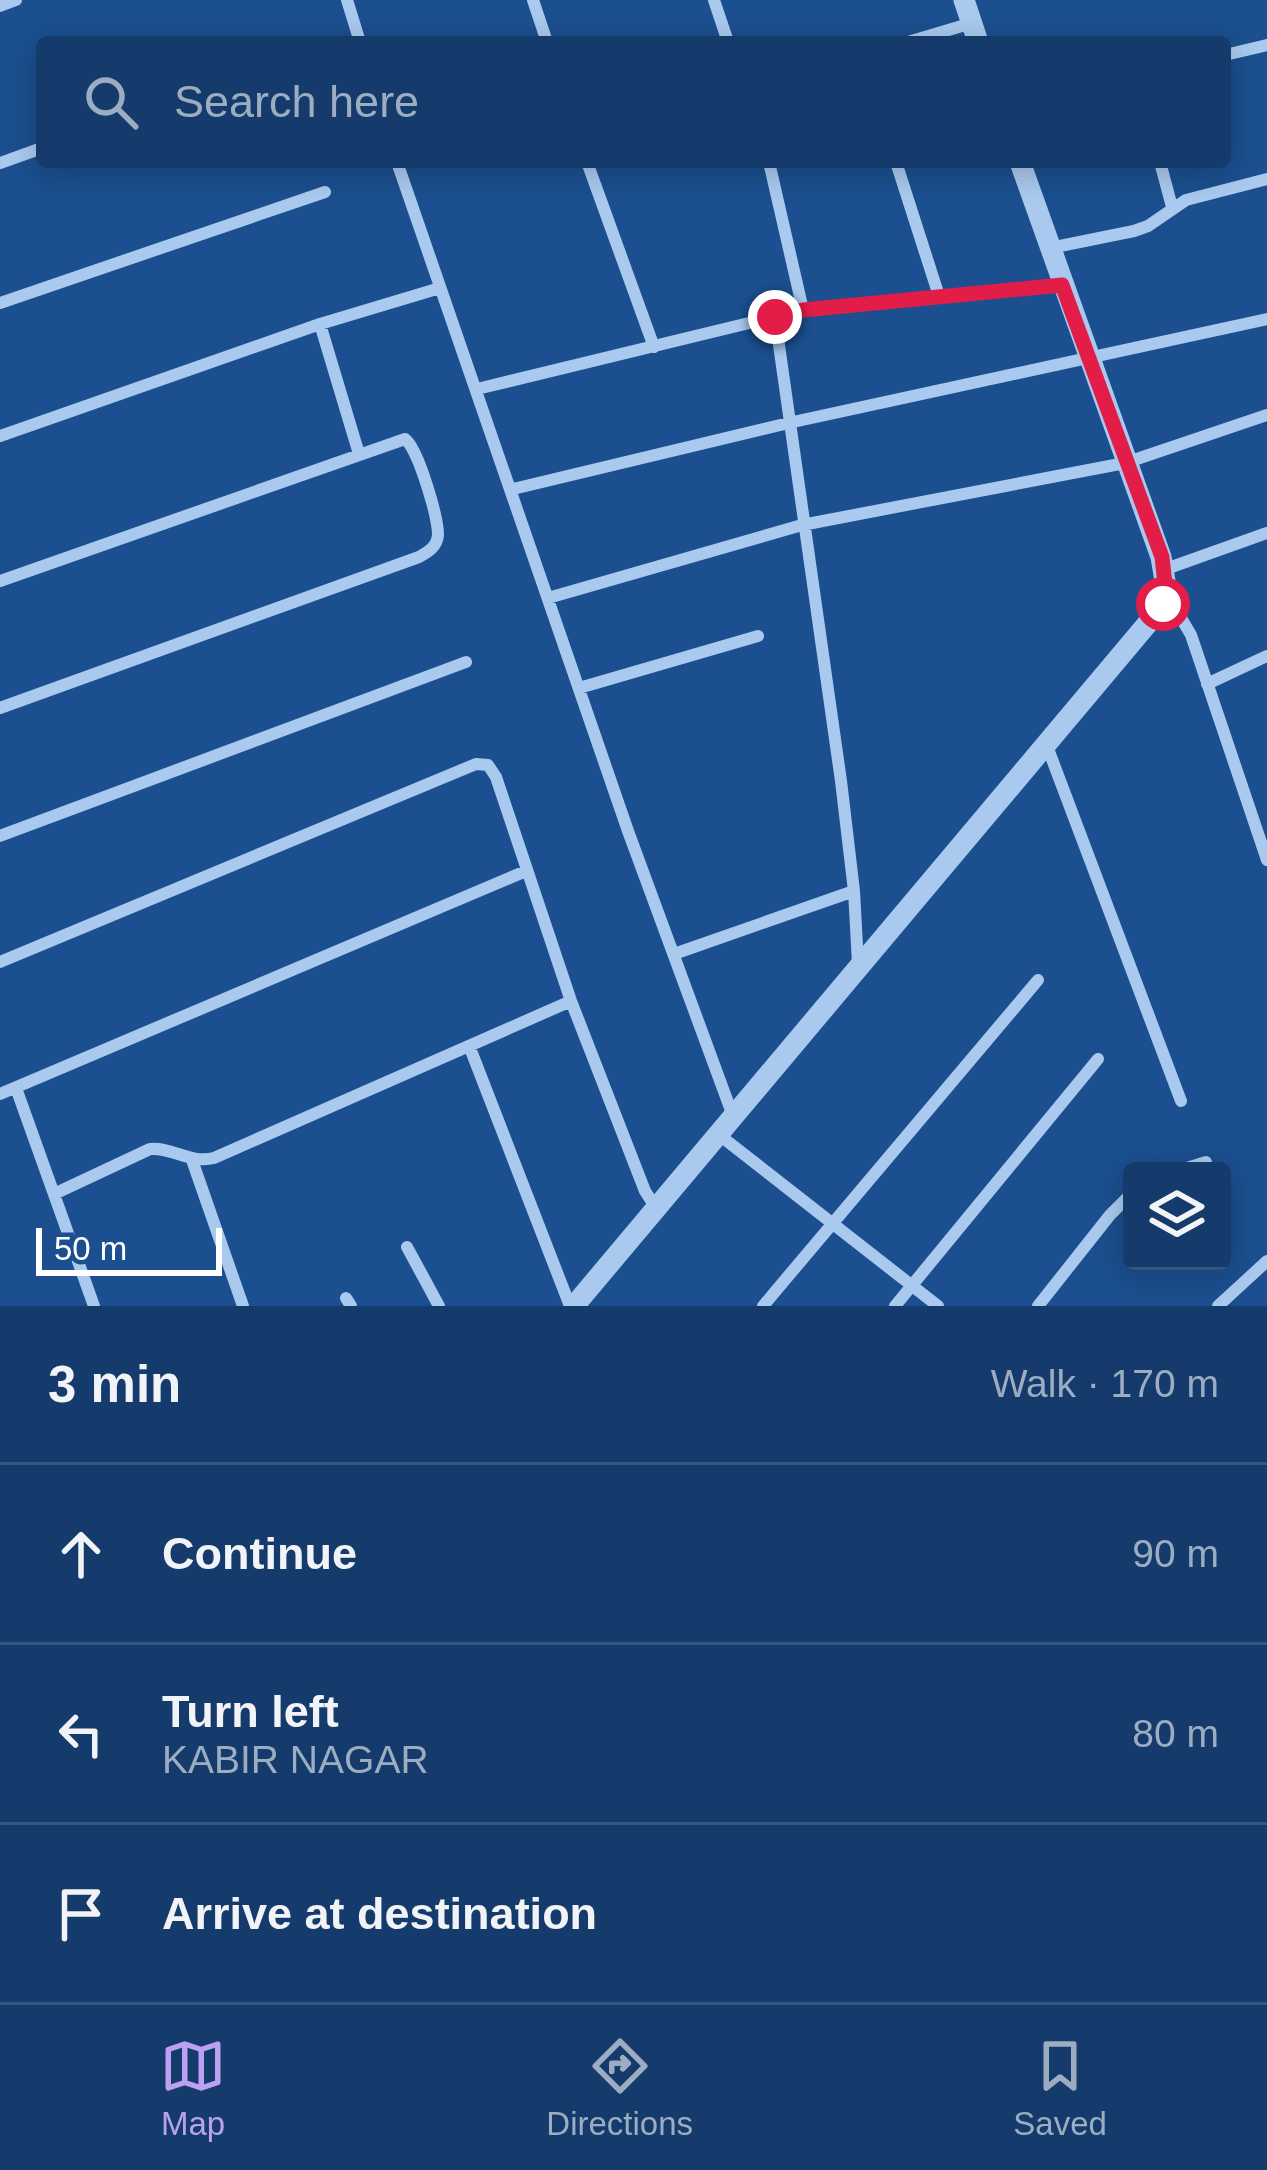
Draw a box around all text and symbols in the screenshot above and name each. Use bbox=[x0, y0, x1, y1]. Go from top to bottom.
search box bbox=[36, 36, 1231, 168]
icon: search bbox=[78, 69, 144, 135]
text: Search here bbox=[174, 76, 419, 127]
route end bbox=[748, 290, 802, 344]
route start bbox=[1136, 577, 1190, 631]
map controls bbox=[1123, 1162, 1231, 1270]
button: layers bbox=[1123, 1162, 1231, 1270]
scale bar bbox=[36, 1222, 222, 1275]
text: 50 m bbox=[54, 1230, 127, 1267]
text: 3 min bbox=[48, 1356, 181, 1413]
text: Walk · 170 m bbox=[991, 1362, 1219, 1405]
icon: ahead bbox=[48, 1521, 114, 1587]
text: Continue bbox=[162, 1528, 357, 1579]
text: 90 m bbox=[1132, 1532, 1219, 1575]
text: Turn left bbox=[162, 1686, 339, 1737]
icon: left bbox=[48, 1701, 114, 1767]
text: 80 m bbox=[1132, 1712, 1219, 1755]
text: KABIR NAGAR bbox=[162, 1738, 429, 1781]
icon: arrive bbox=[48, 1881, 114, 1947]
text: Arrive at destination bbox=[162, 1888, 597, 1939]
tab: Map bbox=[160, 2033, 226, 2143]
tab: Directions bbox=[546, 2033, 693, 2143]
tab: Saved bbox=[1013, 2033, 1107, 2143]

